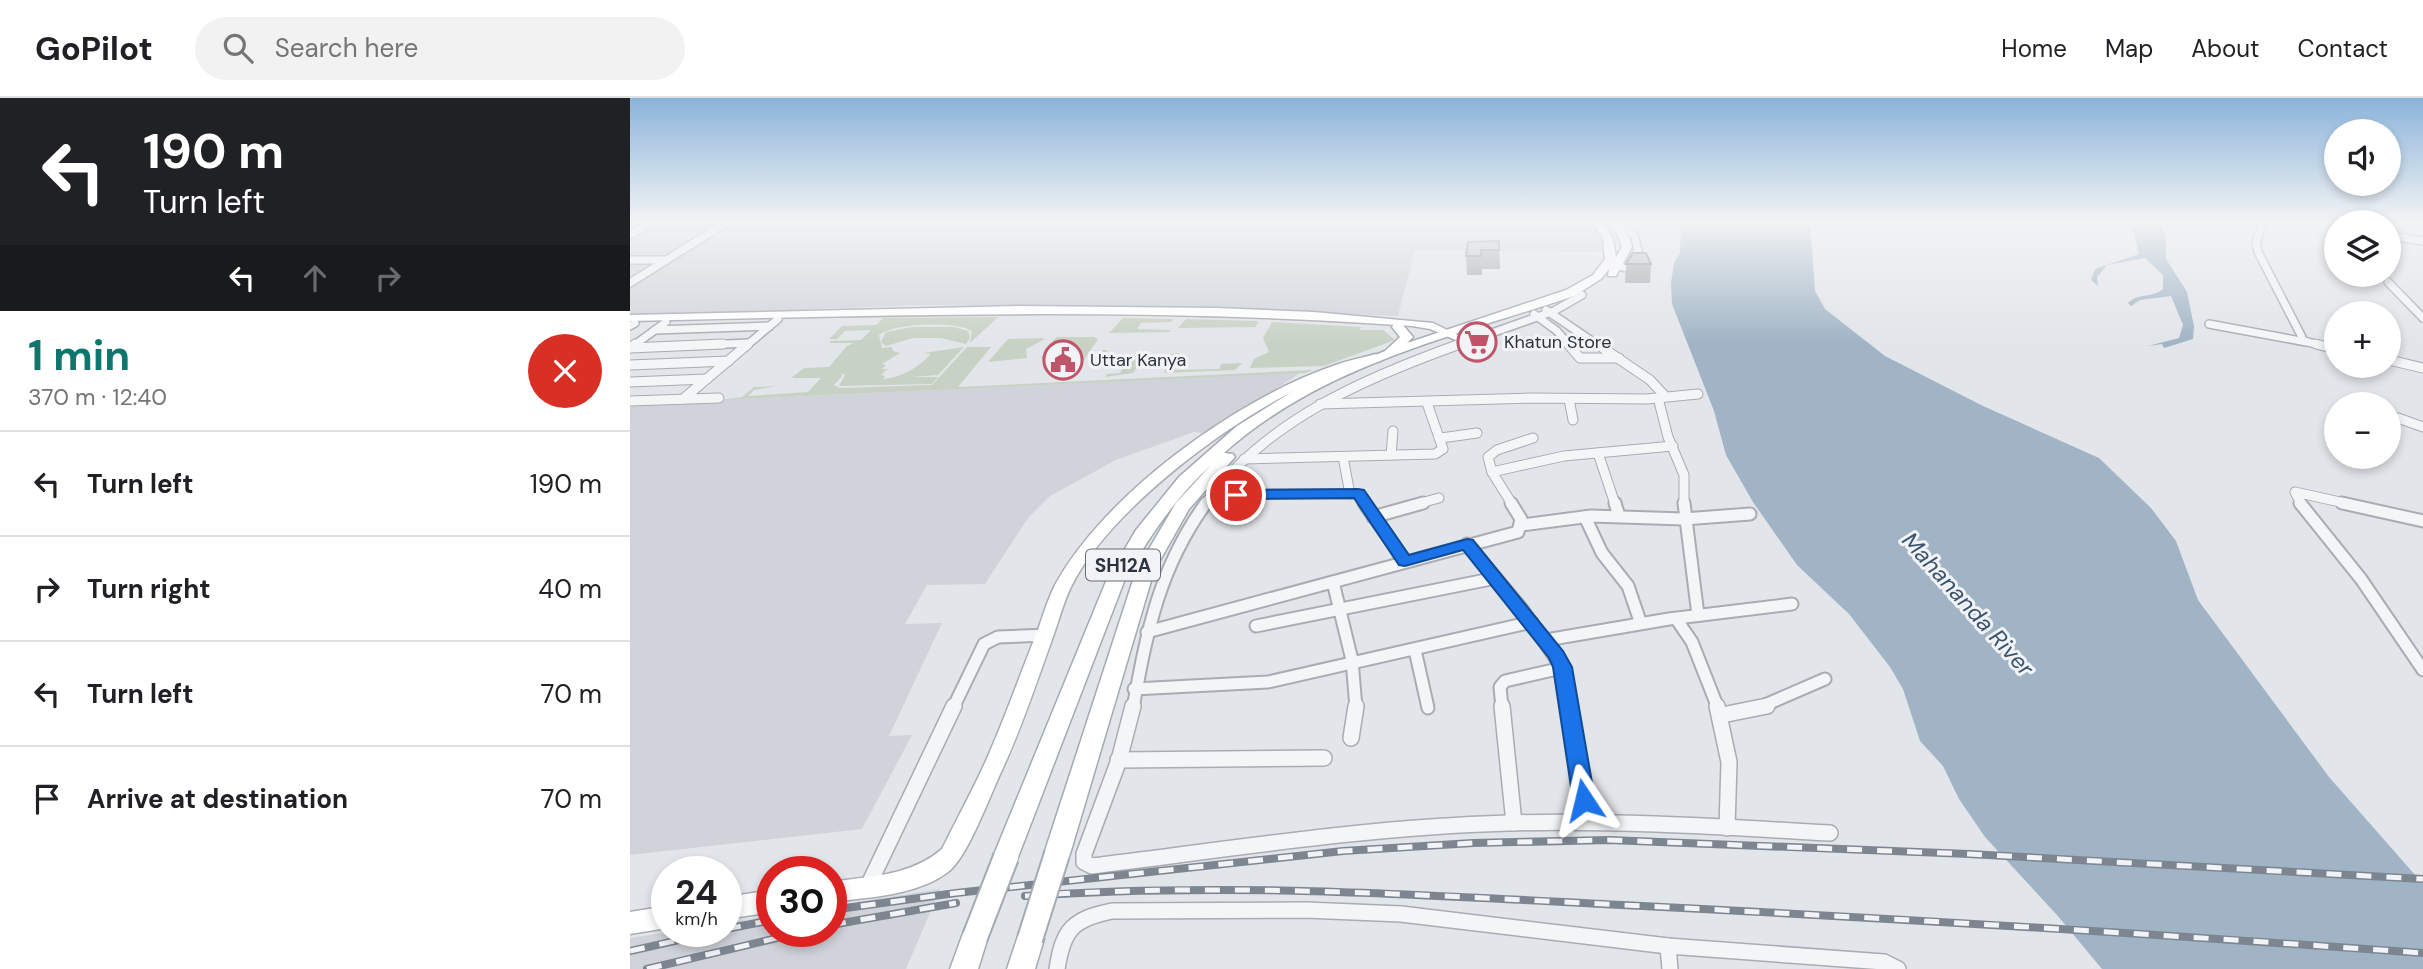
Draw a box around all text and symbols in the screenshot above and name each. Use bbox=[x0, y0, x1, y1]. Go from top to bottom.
search box bbox=[195, 17, 685, 80]
text: GoPilot bbox=[35, 27, 153, 70]
icon: search bbox=[219, 29, 257, 67]
text: Search here bbox=[275, 31, 418, 65]
text: Home bbox=[2001, 33, 2067, 64]
text: Map bbox=[2105, 33, 2153, 64]
text: About bbox=[2191, 33, 2260, 64]
text: Contact bbox=[2298, 33, 2388, 64]
text: 190 m bbox=[143, 119, 284, 183]
map controls bbox=[2324, 119, 2401, 469]
button: sound bbox=[2324, 119, 2401, 196]
icon: left bbox=[28, 126, 119, 217]
text: Turn left bbox=[143, 181, 265, 223]
button: layers bbox=[2324, 210, 2401, 287]
icon: left bbox=[223, 259, 261, 297]
icon: ahead bbox=[296, 259, 334, 297]
icon: right bbox=[369, 259, 407, 297]
button: + bbox=[2324, 301, 2401, 378]
supermarket icon: Khatun Store bbox=[1456, 321, 1498, 363]
text: 1 min bbox=[28, 328, 130, 383]
place label: Khatun Store bbox=[1504, 330, 1611, 354]
button: close bbox=[528, 334, 602, 408]
public building icon: Uttar Kanya bbox=[1042, 339, 1084, 381]
place label: Uttar Kanya bbox=[1090, 348, 1186, 372]
text: 370 m · 12:40 bbox=[28, 382, 167, 412]
button: − bbox=[2324, 392, 2401, 469]
icon: left bbox=[28, 465, 66, 503]
pin bbox=[1206, 465, 1266, 525]
text: Turn left bbox=[87, 467, 194, 501]
text: 190 m bbox=[530, 467, 602, 501]
icon: arrive bbox=[1217, 476, 1255, 514]
water label: Mahananda River bbox=[1895, 526, 2042, 683]
road number: SH12A bbox=[1086, 550, 1160, 580]
icon: right bbox=[28, 570, 66, 608]
text: Turn right bbox=[87, 572, 211, 606]
text: 40 m bbox=[538, 572, 602, 606]
icon: left bbox=[28, 675, 66, 713]
text: Turn left bbox=[87, 677, 194, 711]
text: 70 m bbox=[541, 677, 602, 711]
position arrow bbox=[1547, 763, 1621, 837]
icon: arrive bbox=[28, 780, 66, 818]
text: Arrive at destination bbox=[87, 782, 348, 816]
text: 70 m bbox=[541, 782, 602, 816]
speed limit sign: 30 bbox=[756, 856, 847, 947]
text: 24 bbox=[675, 869, 718, 915]
text: km/h bbox=[675, 907, 718, 931]

